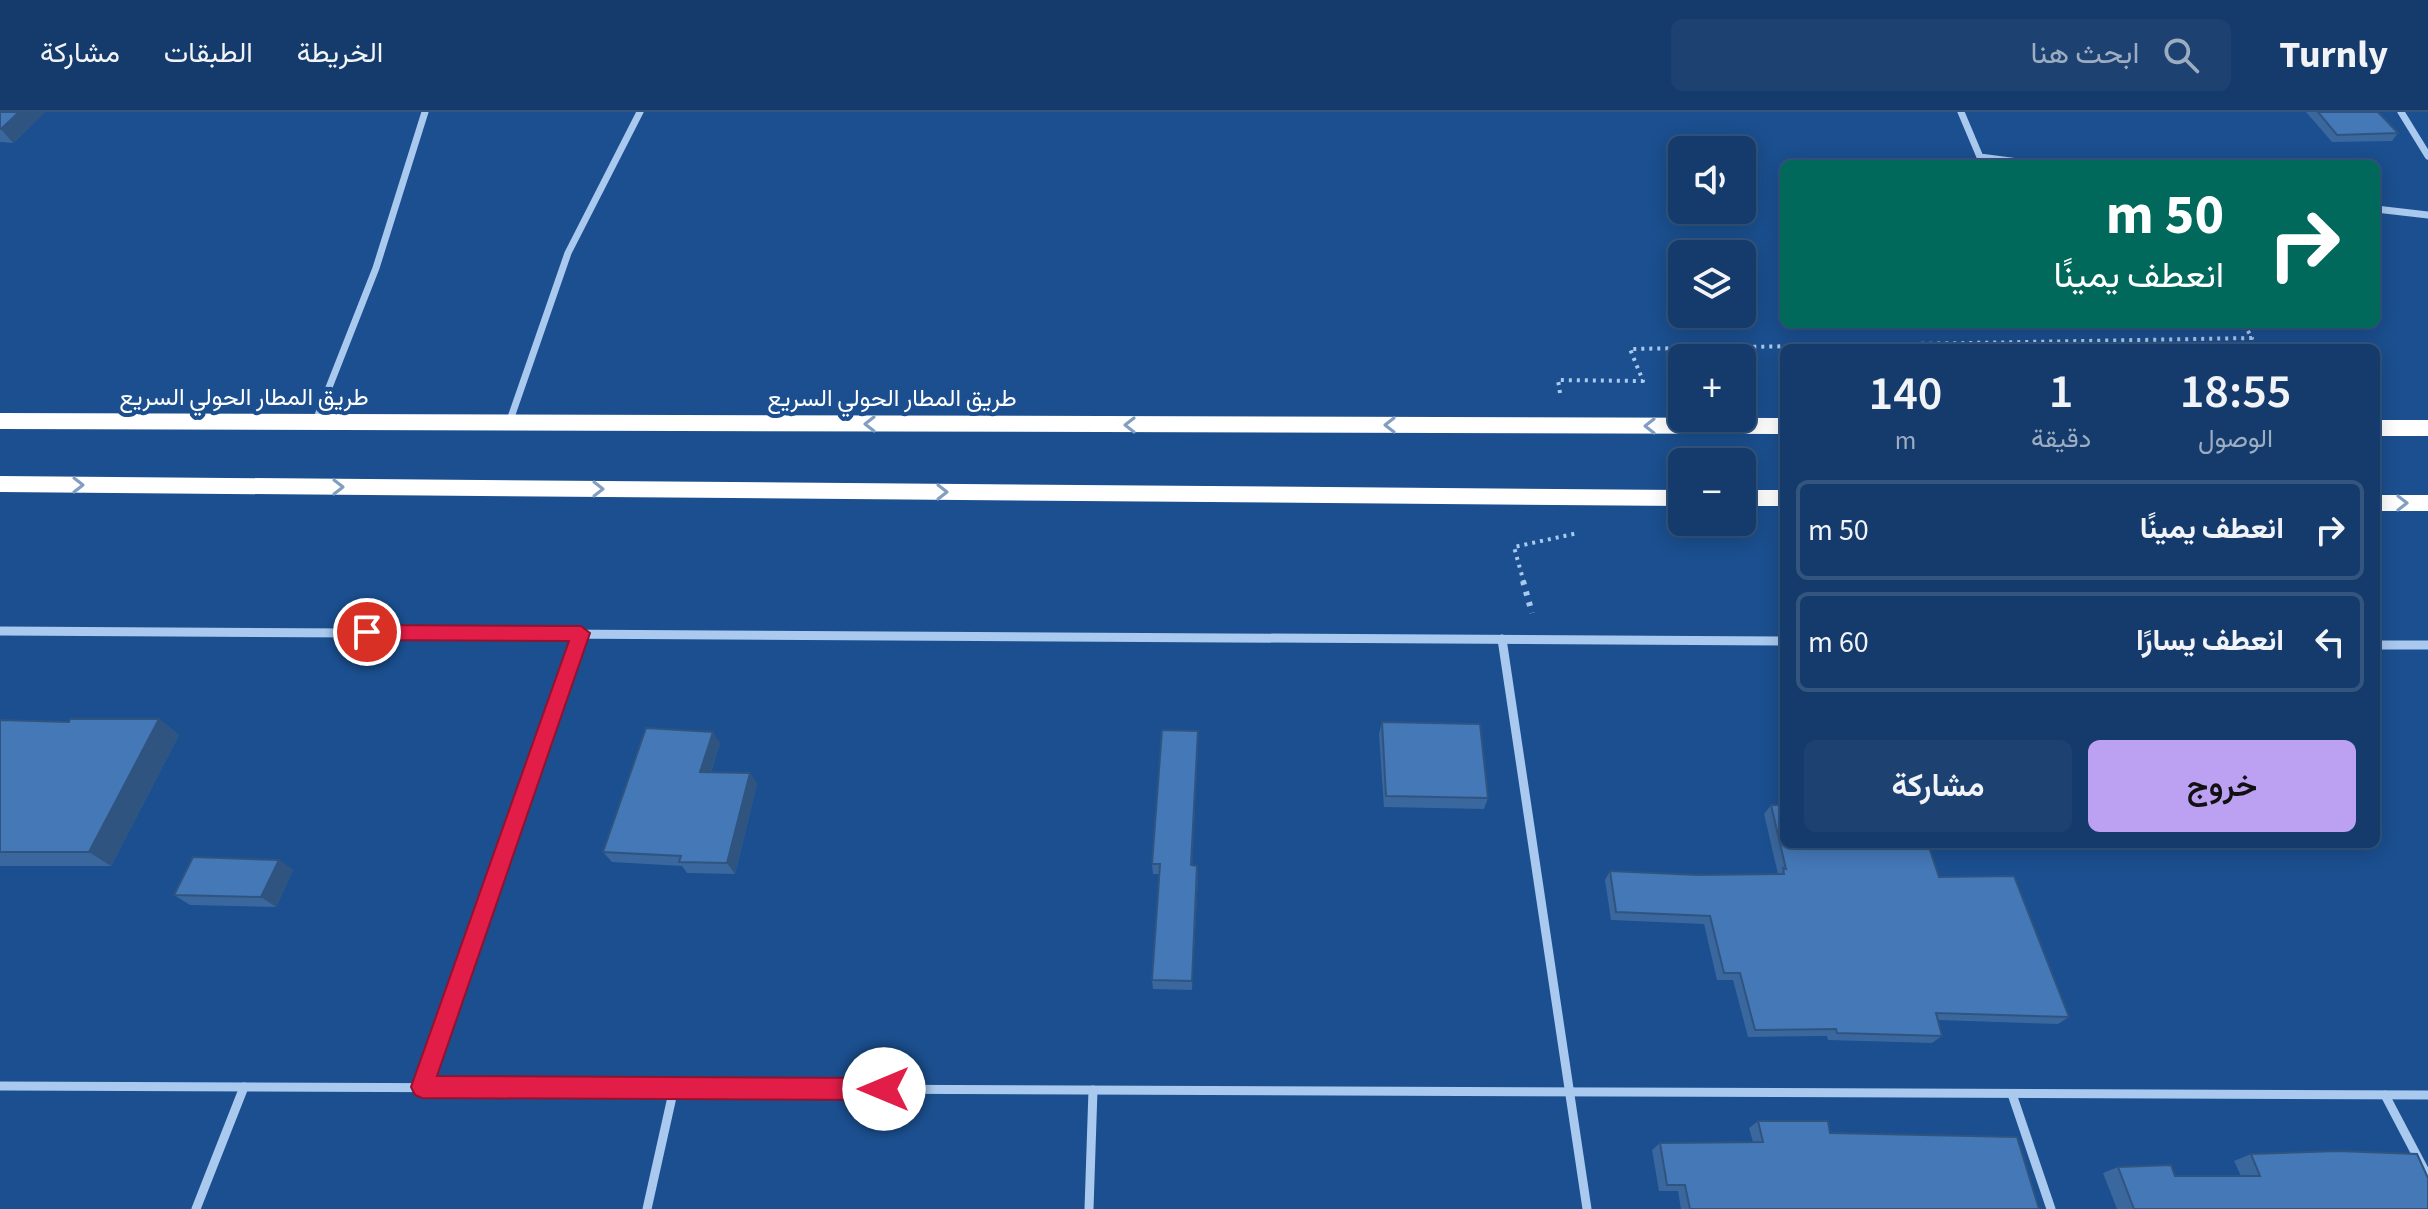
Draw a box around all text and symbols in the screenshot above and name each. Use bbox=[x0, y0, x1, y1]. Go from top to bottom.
search box bbox=[1671, 19, 2231, 91]
text: Turnly bbox=[2279, 28, 2388, 82]
text: ابحث هنا bbox=[2030, 32, 2139, 75]
text: مشاركة bbox=[40, 33, 120, 73]
text: الطبقات bbox=[164, 33, 253, 73]
text: الخريطة bbox=[297, 33, 383, 73]
icon: search bbox=[2159, 33, 2203, 77]
map controls bbox=[1668, 136, 1756, 536]
button: sound bbox=[1668, 136, 1756, 224]
text: 50 m bbox=[2106, 176, 2224, 255]
icon: right bbox=[2252, 192, 2356, 296]
button: layers bbox=[1668, 240, 1756, 328]
text: انعطف يمينًا bbox=[2053, 250, 2224, 301]
button: + bbox=[1668, 344, 1756, 432]
text: 1 bbox=[2049, 358, 2073, 426]
text: 18:55 bbox=[2180, 358, 2291, 426]
text: 140 bbox=[1869, 360, 1942, 428]
street label: طريق المطار الحولي السريع bbox=[119, 380, 369, 416]
street label: طريق المطار الحولي السريع bbox=[767, 381, 1017, 417]
one-way arrow bbox=[863, 415, 876, 433]
one-way arrow bbox=[1123, 416, 1136, 434]
one-way arrow bbox=[1383, 417, 1396, 434]
one-way arrow bbox=[1643, 417, 1656, 435]
text: دقيقة bbox=[2031, 420, 2091, 457]
text: الوصول bbox=[2198, 420, 2273, 457]
text: m bbox=[1895, 422, 1916, 459]
button: − bbox=[1668, 448, 1756, 536]
one-way arrow bbox=[72, 476, 85, 493]
one-way arrow bbox=[332, 478, 345, 496]
one-way arrow bbox=[592, 480, 605, 498]
one-way arrow bbox=[936, 483, 949, 500]
one-way arrow bbox=[2396, 494, 2409, 512]
text: انعطف يمينًا bbox=[2140, 507, 2284, 550]
icon: right bbox=[2308, 508, 2352, 552]
text: 50 m bbox=[1808, 509, 1869, 552]
pin bbox=[333, 598, 401, 666]
icon: arrive bbox=[345, 610, 389, 654]
text: انعطف يسارًا bbox=[2136, 619, 2284, 662]
icon: left bbox=[2308, 620, 2352, 664]
text: 60 m bbox=[1808, 621, 1869, 664]
button: مشاركة bbox=[1804, 740, 2072, 832]
button: خروج bbox=[2088, 740, 2356, 832]
position arrow bbox=[842, 1047, 926, 1131]

